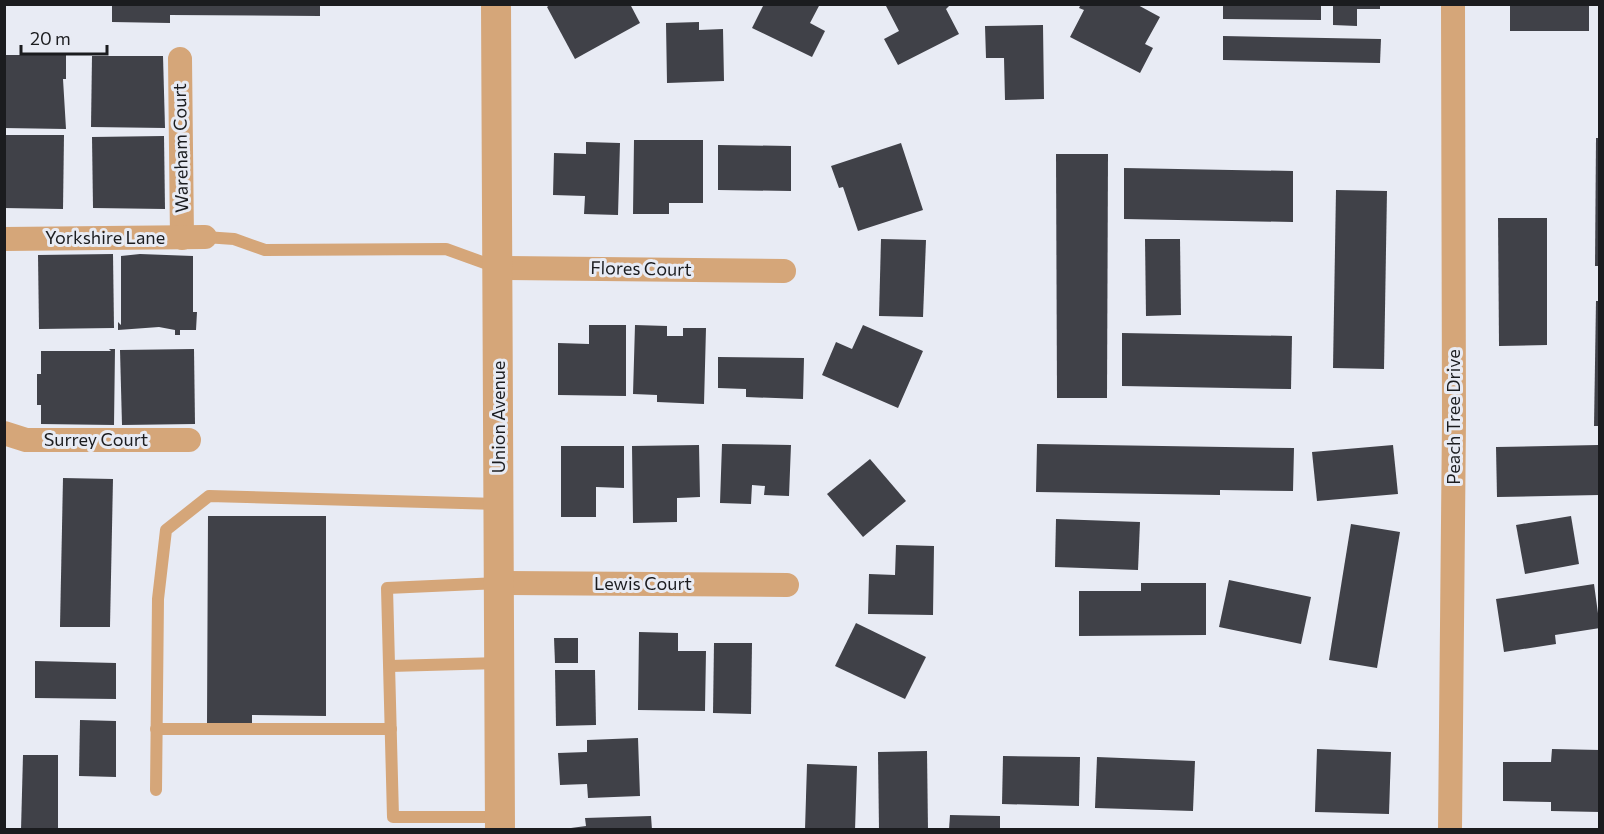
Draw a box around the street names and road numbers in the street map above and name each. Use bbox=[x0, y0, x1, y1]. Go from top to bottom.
street label: Wareham Court bbox=[168, 83, 192, 213]
street label: Yorkshire Lane bbox=[45, 226, 165, 248]
street label: Flores Court bbox=[590, 256, 692, 280]
street label: Peach Tree Drive bbox=[1442, 349, 1464, 485]
street label: Union Avenue bbox=[487, 361, 509, 473]
street label: Surrey Court bbox=[44, 428, 148, 450]
street label: Lewis Court bbox=[594, 572, 692, 594]

